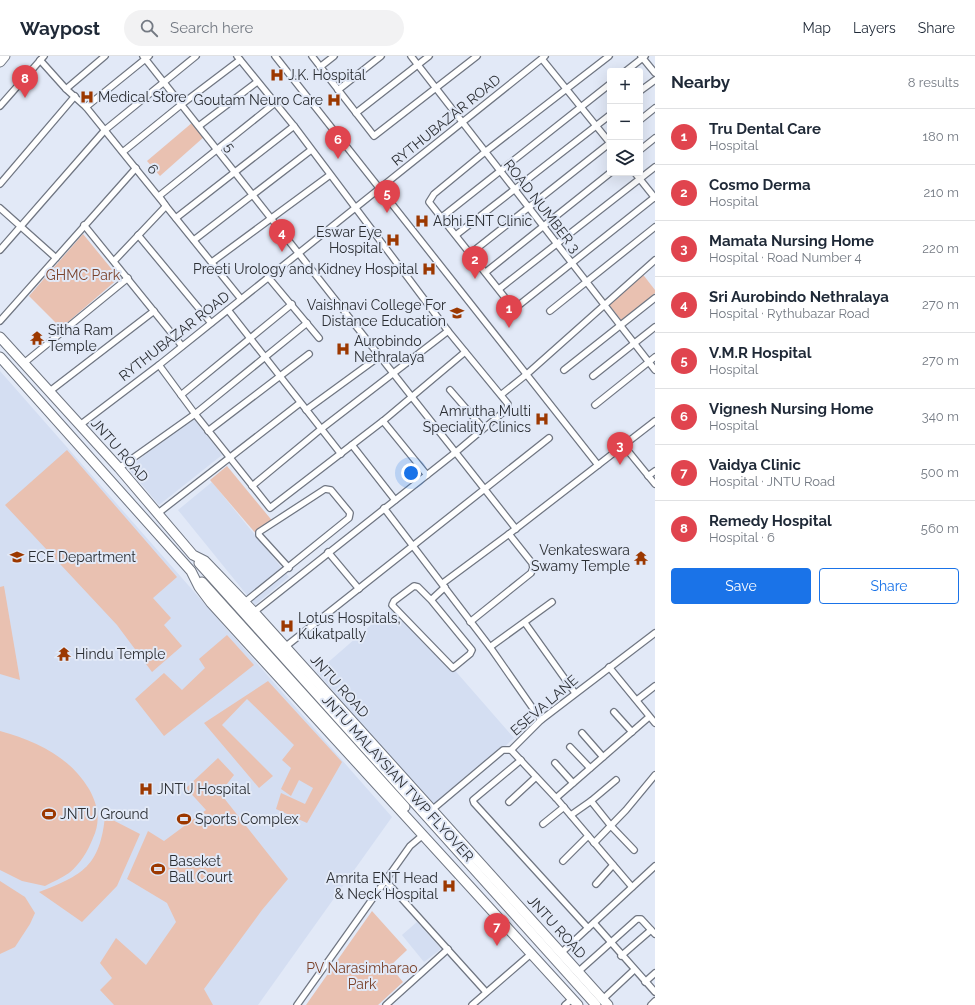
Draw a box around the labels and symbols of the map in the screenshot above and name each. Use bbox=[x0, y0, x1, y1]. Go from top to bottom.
pin: 8 bbox=[12, 65, 38, 98]
hospital icon: J.K. Hospital bbox=[269, 67, 285, 83]
place label: J.K. Hospital bbox=[288, 67, 366, 83]
street label: RYTHUBAZAR ROAD bbox=[388, 71, 504, 169]
hospital icon: Medical Store bbox=[79, 89, 95, 105]
place label: Medical Store bbox=[98, 89, 187, 105]
place label: Goutam Neuro Care bbox=[194, 92, 323, 108]
hospital icon: Goutam Neuro Care bbox=[326, 92, 342, 108]
pin: 6 bbox=[325, 126, 351, 159]
street label: 5 bbox=[221, 139, 239, 155]
street label: ROAD NUMBER 3 bbox=[501, 156, 583, 256]
street label: 6 bbox=[144, 161, 162, 177]
pin: 5 bbox=[374, 180, 400, 213]
hospital icon: Abhi ENT Clinic bbox=[414, 213, 430, 229]
place label: Abhi ENT Clinic bbox=[433, 213, 533, 229]
pin: 4 bbox=[269, 219, 295, 252]
place label: Eswar Eye Hospital bbox=[316, 224, 382, 256]
hospital icon: Eswar Eye Hospital bbox=[385, 232, 401, 248]
pin: 2 bbox=[462, 246, 488, 279]
place label: Preeti Urology and Kidney Hospital bbox=[193, 261, 418, 277]
hospital icon: Preeti Urology and Kidney Hospital bbox=[421, 261, 437, 277]
park label: GHMC Park bbox=[46, 267, 121, 283]
street label: RYTHUBAZAR ROAD bbox=[116, 288, 232, 384]
pin: 1 bbox=[496, 295, 522, 328]
place label: Vaishnavi College For Distance Education bbox=[307, 297, 446, 329]
school or university icon: Vaishnavi College For Distance Education bbox=[449, 305, 465, 321]
place label: Sitha Ram Temple bbox=[48, 322, 113, 354]
temple icon: Sitha Ram Temple bbox=[29, 330, 45, 346]
place label: Aurobindo Nethralaya bbox=[354, 333, 424, 365]
hospital icon: Aurobindo Nethralaya bbox=[335, 341, 351, 357]
place label: Amrutha Multi Speciality Clinics bbox=[423, 403, 531, 435]
hospital icon: Amrutha Multi Speciality Clinics bbox=[534, 411, 550, 427]
street label: JNTU ROAD bbox=[88, 415, 152, 485]
pin: 3 bbox=[607, 432, 633, 465]
your location bbox=[401, 463, 421, 483]
place label: Venkateswara Swamy Temple bbox=[531, 542, 630, 574]
school or university icon: ECE Department bbox=[9, 549, 25, 565]
place label: ECE Department bbox=[28, 549, 136, 565]
temple icon: Venkateswara Swamy Temple bbox=[633, 550, 649, 566]
place label: Lotus Hospitals, Kukatpally bbox=[298, 610, 401, 642]
hospital icon: Lotus Hospitals, Kukatpally bbox=[279, 618, 295, 634]
temple icon: Hindu Temple bbox=[56, 646, 72, 662]
place label: Hindu Temple bbox=[75, 646, 165, 662]
street label: JNTU ROAD bbox=[308, 651, 372, 721]
street label: ESEVA LANE bbox=[507, 671, 581, 739]
street label: JNTU MALAYSIAN TWP FLYOVER bbox=[319, 692, 477, 864]
hospital icon: JNTU Hospital bbox=[138, 781, 154, 797]
place label: JNTU Hospital bbox=[157, 781, 251, 797]
sports icon: JNTU Ground bbox=[41, 806, 57, 822]
place label: JNTU Ground bbox=[60, 806, 148, 822]
sports icon: Sports Complex bbox=[176, 811, 192, 827]
place label: Sports Complex bbox=[195, 811, 299, 827]
place label: Baseket Ball Court bbox=[169, 853, 233, 885]
sports icon: Baseket Ball Court bbox=[150, 861, 166, 877]
place label: Amrita ENT Head & Neck Hospital bbox=[326, 870, 438, 902]
hospital icon: Amrita ENT Head & Neck Hospital bbox=[441, 878, 457, 894]
street label: JNTU ROAD bbox=[525, 892, 589, 962]
pin: 7 bbox=[484, 913, 510, 946]
park label: PV Narasimharao Park bbox=[306, 960, 418, 992]

